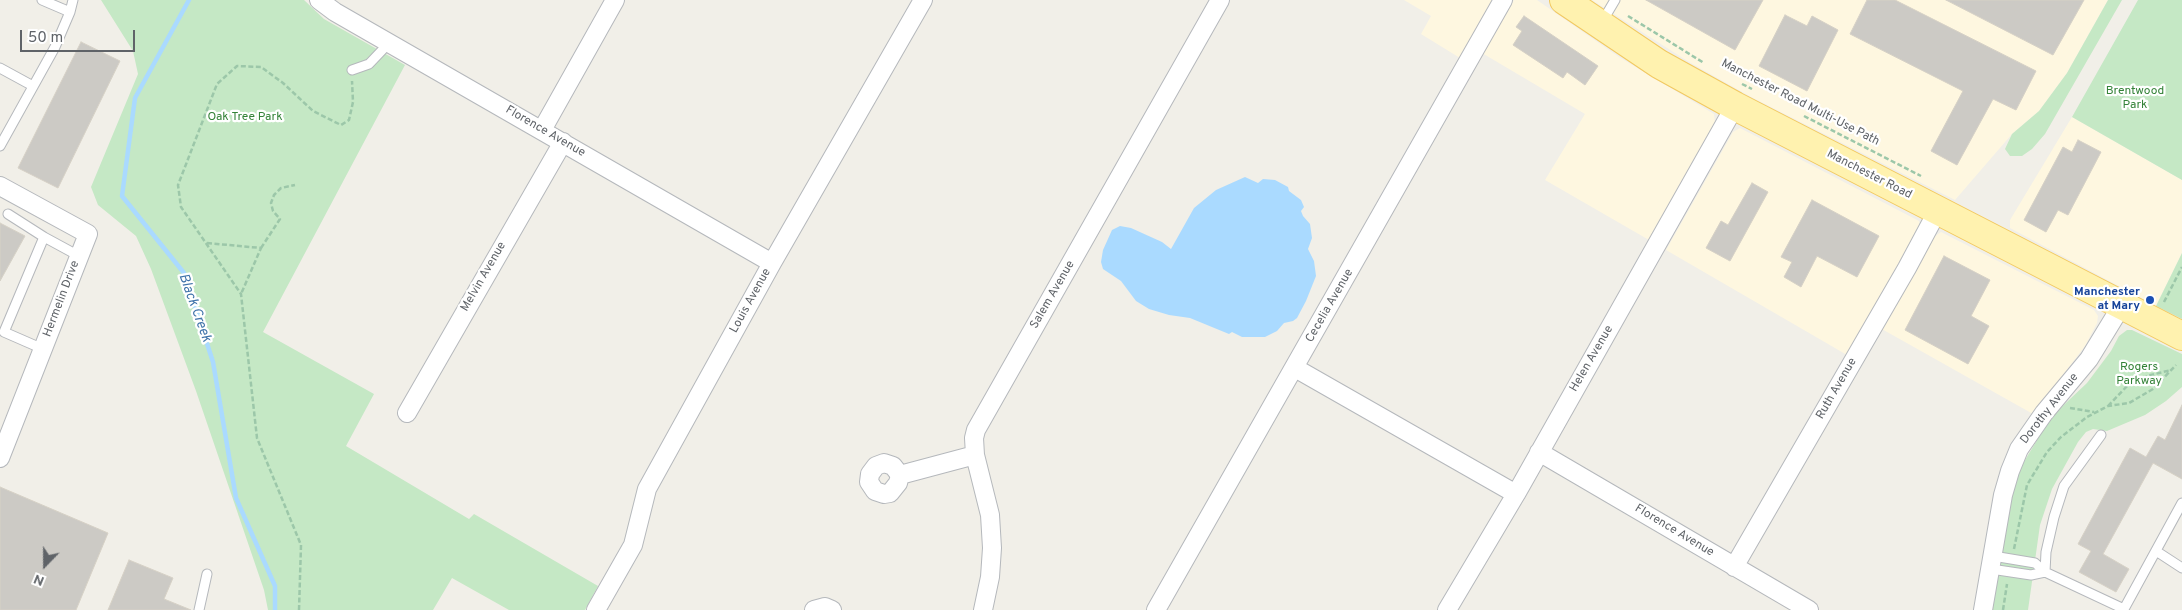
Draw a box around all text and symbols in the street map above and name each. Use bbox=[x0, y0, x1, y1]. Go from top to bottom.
scale bar bbox=[22, 20, 138, 52]
text: 50 m bbox=[28, 29, 63, 48]
street label: Manchester Road Multi-Use Path bbox=[1718, 57, 1882, 149]
park label: Brentwood Park bbox=[2106, 85, 2164, 113]
street label: Florence Avenue bbox=[502, 103, 588, 161]
park label: Oak Tree Park bbox=[207, 111, 283, 125]
street label: Manchester Road bbox=[1824, 147, 1914, 203]
street label: Melvin Avenue bbox=[458, 240, 510, 314]
street label: Salem Avenue bbox=[1028, 258, 1078, 332]
street label: Hermelin Drive bbox=[41, 259, 83, 339]
street label: Louis Avenue bbox=[727, 266, 775, 336]
street label: Cecelia Avenue bbox=[1303, 267, 1357, 345]
water label: Black Creek bbox=[174, 271, 214, 345]
place label: Manchester at Mary bbox=[2074, 286, 2140, 314]
marker: Manchester at Mary bbox=[2144, 294, 2156, 306]
street label: Helen Avenue bbox=[1567, 323, 1617, 395]
street label: Ruth Avenue bbox=[1814, 356, 1860, 422]
park label: Rogers Parkway bbox=[2116, 361, 2162, 389]
street label: Dorothy Avenue bbox=[2018, 371, 2082, 447]
street label: Florence Avenue bbox=[1632, 502, 1716, 560]
north arrow bbox=[20, 540, 70, 590]
text: N bbox=[31, 570, 47, 589]

